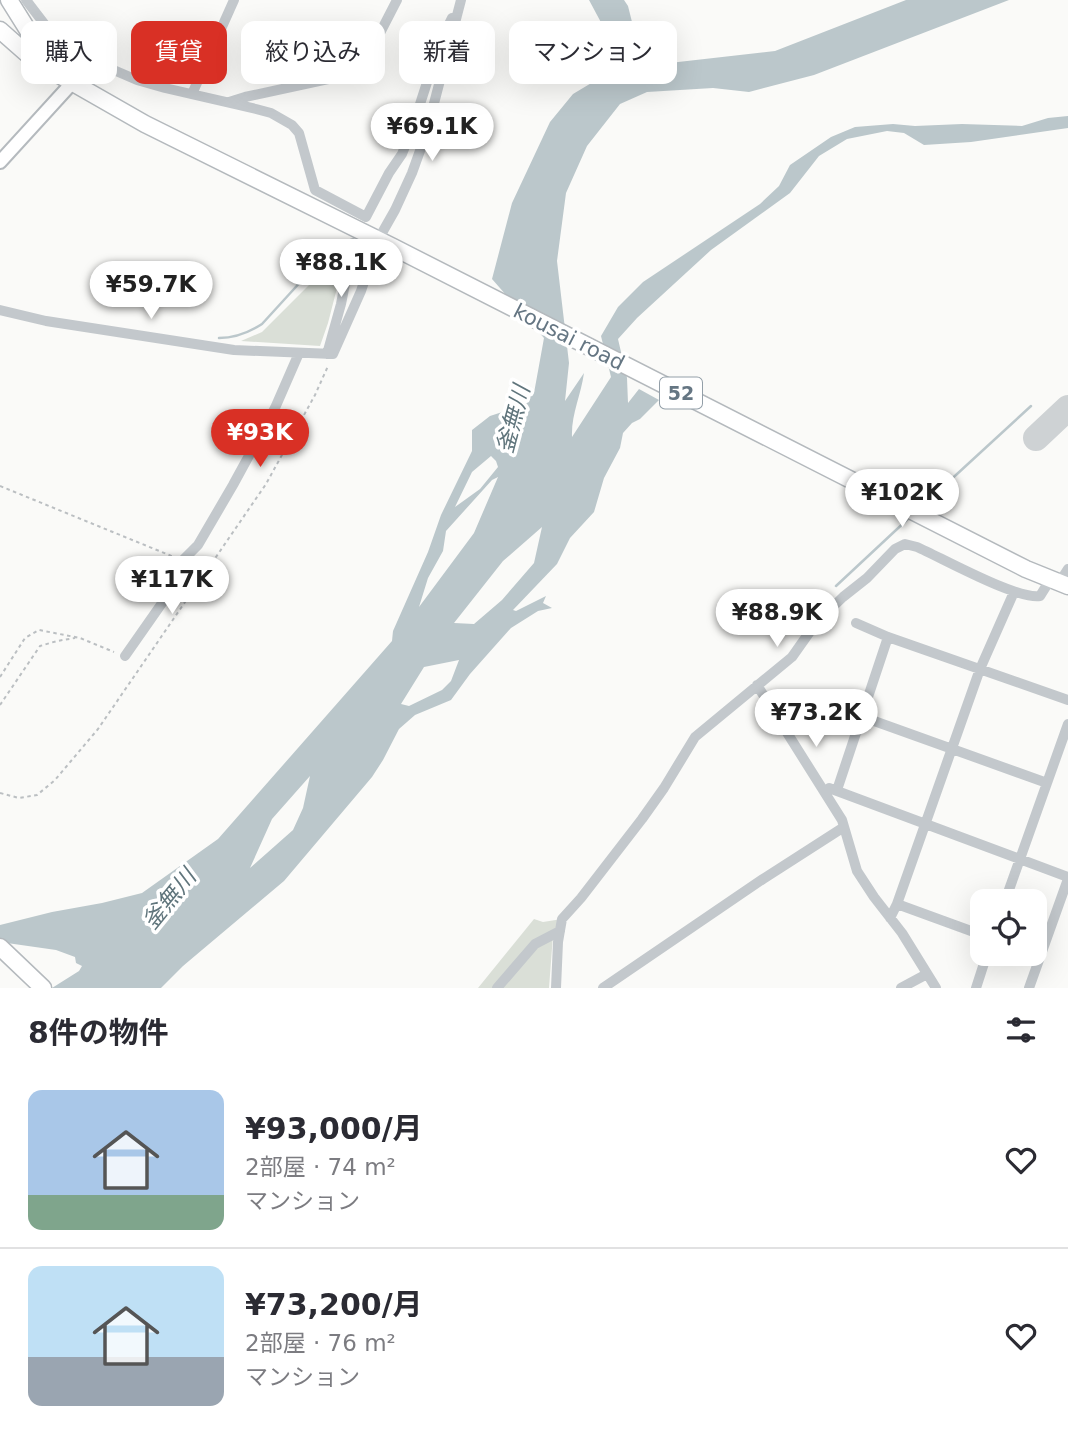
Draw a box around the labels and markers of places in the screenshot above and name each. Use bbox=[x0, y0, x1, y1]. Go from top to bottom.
pin: ¥69.1K bbox=[375, 104, 489, 163]
pin: ¥88.1K bbox=[284, 240, 398, 299]
pin: ¥59.7K bbox=[94, 262, 208, 321]
pin: ¥93K bbox=[219, 410, 301, 469]
pin: ¥102K bbox=[853, 470, 951, 529]
pin: ¥117K bbox=[123, 556, 221, 616]
pin: ¥88.9K bbox=[720, 590, 834, 649]
pin: ¥73.2K bbox=[759, 690, 873, 749]

